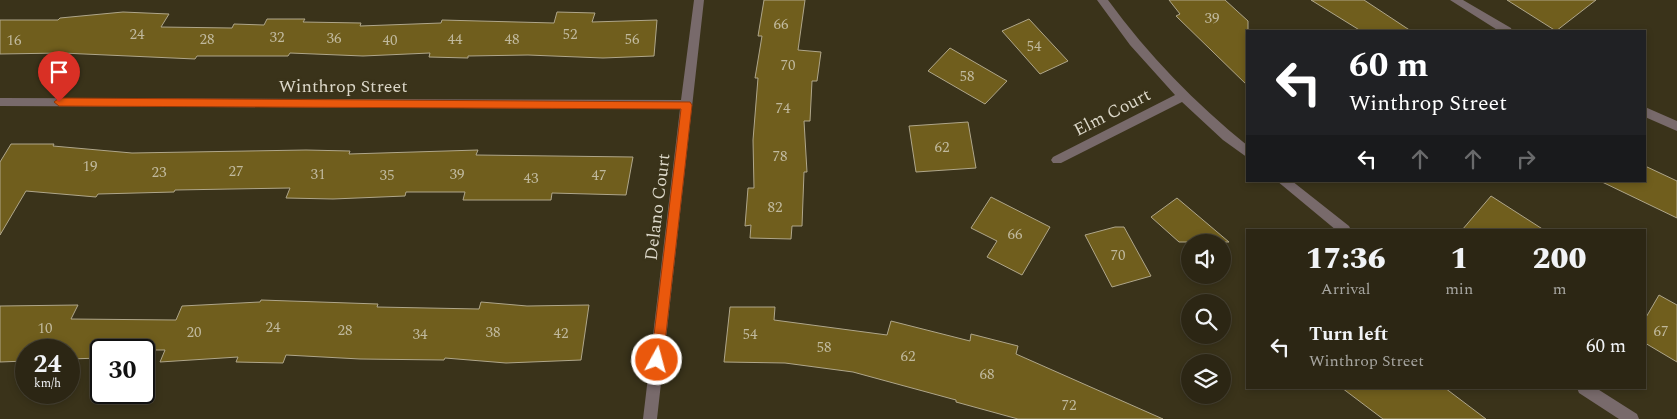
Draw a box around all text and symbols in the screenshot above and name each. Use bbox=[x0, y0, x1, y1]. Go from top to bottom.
house number: 39 bbox=[1204, 7, 1220, 30]
house number: 66 bbox=[773, 13, 789, 36]
house number: 24 bbox=[129, 23, 145, 46]
house number: 52 bbox=[562, 23, 578, 46]
house number: 32 bbox=[269, 26, 285, 49]
house number: 36 bbox=[326, 27, 342, 50]
house number: 28 bbox=[199, 28, 215, 51]
house number: 44 bbox=[447, 28, 463, 51]
house number: 48 bbox=[504, 28, 520, 51]
house number: 56 bbox=[624, 28, 640, 51]
house number: 16 bbox=[6, 29, 22, 52]
house number: 40 bbox=[382, 29, 398, 52]
house number: 54 bbox=[1026, 35, 1042, 58]
text: 60 m bbox=[1349, 39, 1429, 92]
icon: left bbox=[1266, 50, 1331, 115]
pin bbox=[38, 51, 80, 102]
house number: 70 bbox=[780, 54, 796, 77]
icon: arrive bbox=[45, 58, 73, 86]
house number: 58 bbox=[959, 65, 975, 88]
street label: Winthrop Street bbox=[278, 73, 408, 100]
street label: Elm Court bbox=[1069, 81, 1156, 143]
text: Winthrop Street bbox=[1349, 87, 1507, 120]
house number: 74 bbox=[775, 97, 791, 120]
house number: 62 bbox=[934, 136, 950, 159]
house number: 78 bbox=[772, 145, 788, 168]
icon: left bbox=[1353, 145, 1381, 173]
icon: ahead bbox=[1406, 145, 1434, 173]
icon: ahead bbox=[1459, 145, 1487, 173]
icon: right bbox=[1512, 145, 1540, 173]
street label: Delano Court bbox=[638, 152, 677, 262]
house number: 19 bbox=[82, 155, 98, 178]
house number: 27 bbox=[228, 160, 244, 183]
house number: 23 bbox=[151, 161, 167, 184]
house number: 31 bbox=[310, 163, 326, 186]
house number: 39 bbox=[449, 163, 465, 186]
house number: 35 bbox=[379, 164, 395, 187]
house number: 47 bbox=[591, 164, 607, 187]
house number: 43 bbox=[523, 167, 539, 190]
house number: 82 bbox=[767, 196, 783, 219]
house number: 66 bbox=[1007, 223, 1023, 246]
map controls bbox=[1181, 234, 1231, 404]
button: sound bbox=[1181, 234, 1231, 284]
text: 17:36 bbox=[1305, 236, 1386, 282]
text: 1 bbox=[1450, 236, 1468, 282]
text: 200 bbox=[1533, 236, 1587, 282]
house number: 70 bbox=[1110, 244, 1126, 267]
text: Arrival bbox=[1321, 277, 1371, 301]
text: min bbox=[1445, 277, 1473, 301]
text: m bbox=[1553, 277, 1566, 301]
button: search bbox=[1181, 294, 1231, 344]
house number: 24 bbox=[265, 316, 281, 339]
house number: 10 bbox=[37, 317, 53, 340]
house number: 28 bbox=[337, 319, 353, 342]
text: Turn left bbox=[1309, 320, 1388, 349]
house number: 67 bbox=[1653, 320, 1669, 343]
house number: 20 bbox=[186, 321, 202, 344]
house number: 38 bbox=[485, 321, 501, 344]
house number: 42 bbox=[553, 322, 569, 345]
house number: 34 bbox=[412, 323, 428, 346]
house number: 54 bbox=[742, 323, 758, 346]
text: 60 m bbox=[1586, 332, 1626, 361]
position arrow bbox=[630, 333, 682, 385]
icon: left bbox=[1266, 333, 1294, 361]
house number: 58 bbox=[816, 336, 832, 359]
speed limit sign: 30 bbox=[90, 339, 155, 404]
house number: 62 bbox=[900, 345, 916, 368]
text: 24 bbox=[33, 346, 62, 384]
text: Winthrop Street bbox=[1309, 349, 1424, 373]
button: layers bbox=[1181, 354, 1231, 404]
house number: 68 bbox=[979, 363, 995, 386]
text: km/h bbox=[34, 374, 61, 393]
house number: 72 bbox=[1061, 394, 1077, 417]

